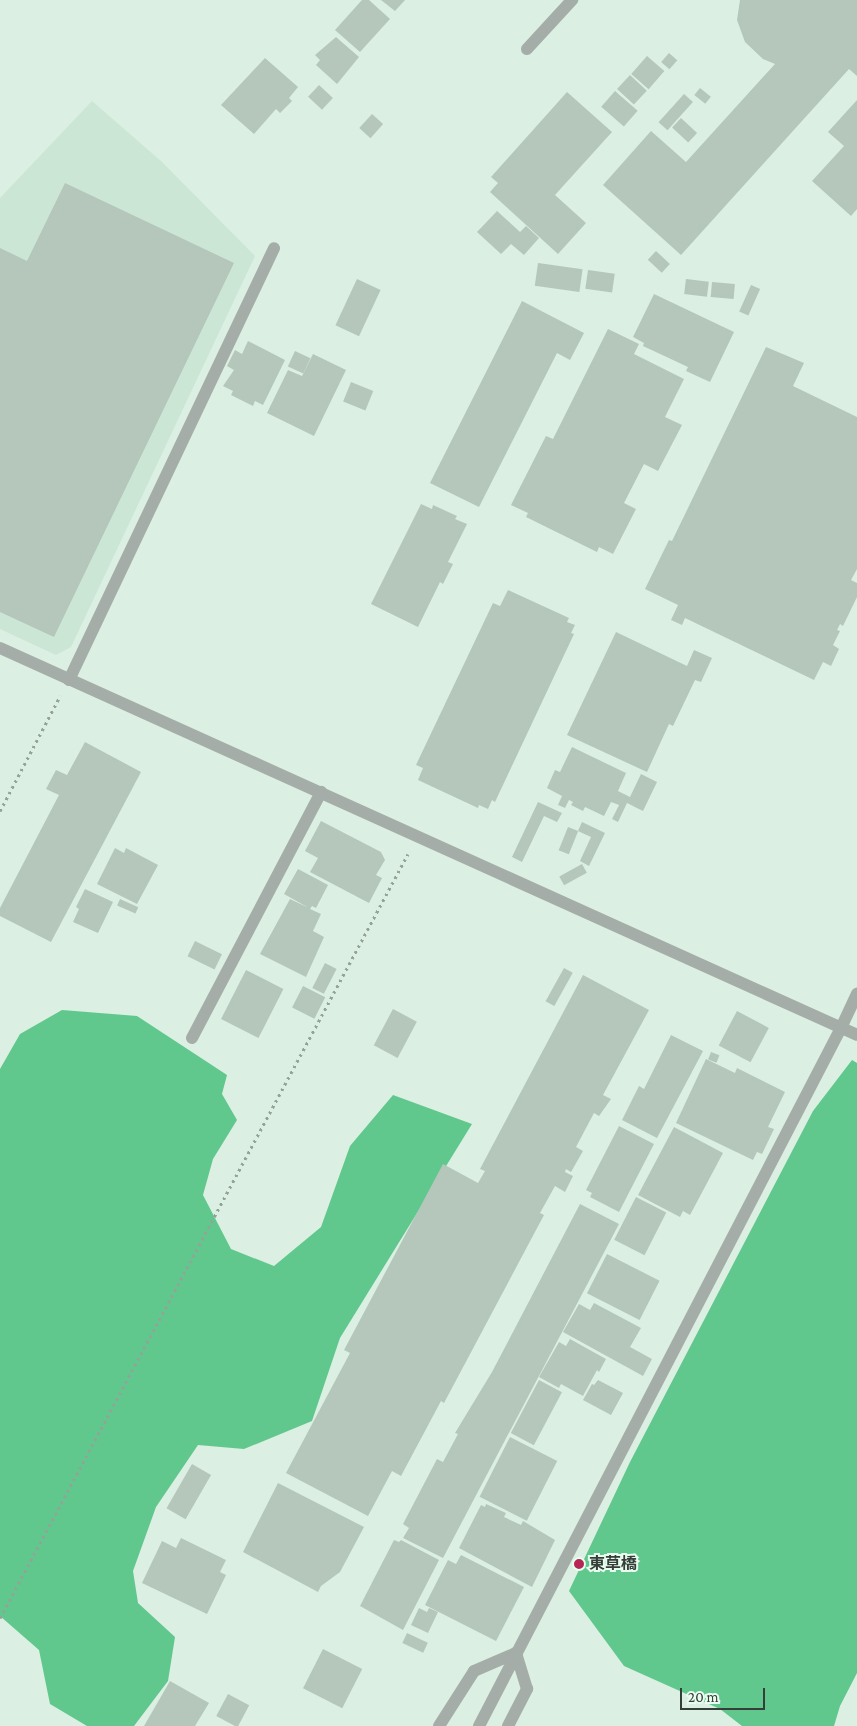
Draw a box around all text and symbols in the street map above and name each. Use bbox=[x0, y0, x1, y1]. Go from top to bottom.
place label: 東草橋 bbox=[589, 1554, 637, 1574]
marker: 東草橋 bbox=[573, 1558, 585, 1570]
scale bar bbox=[682, 1678, 767, 1710]
text: 20 m bbox=[688, 1689, 719, 1705]

